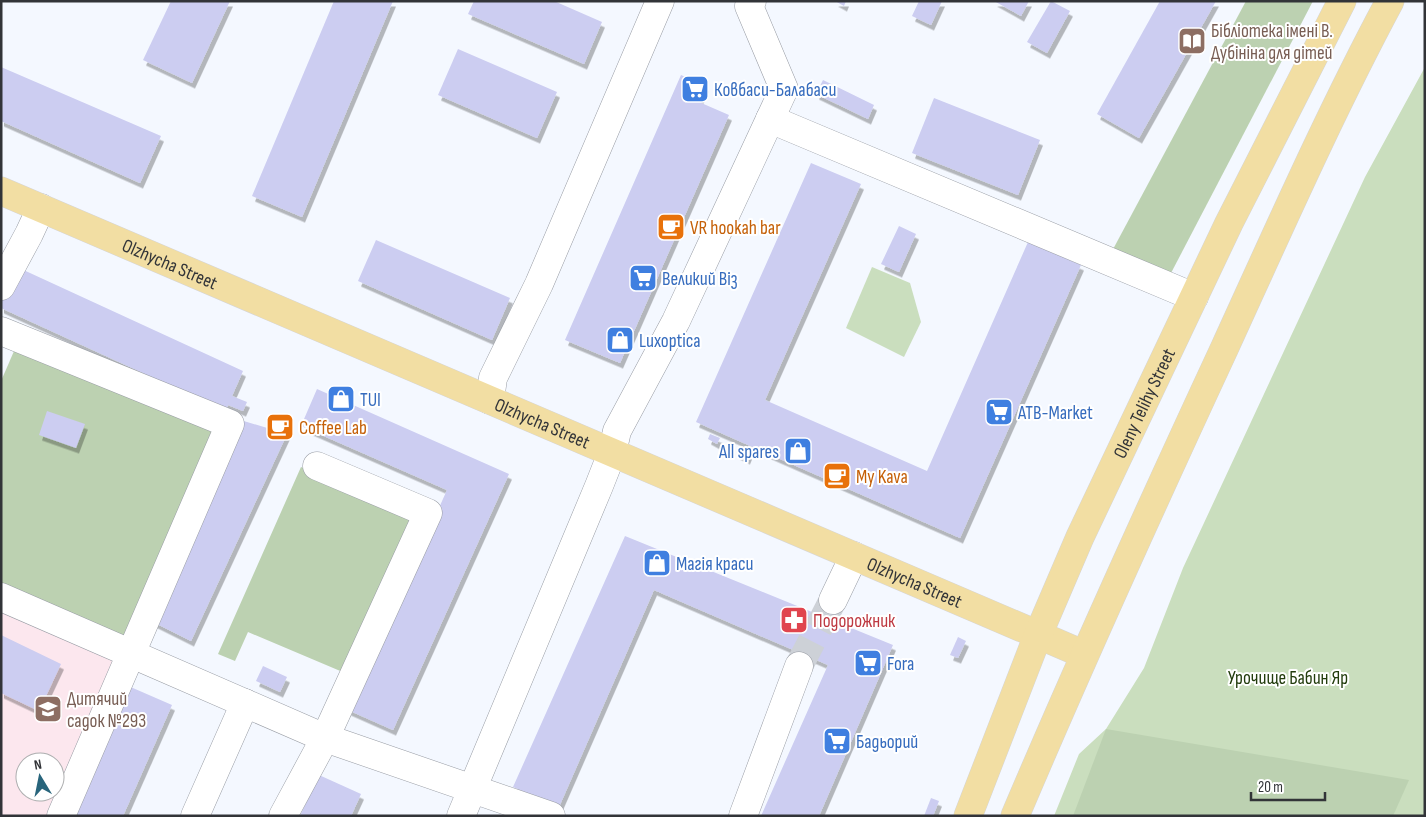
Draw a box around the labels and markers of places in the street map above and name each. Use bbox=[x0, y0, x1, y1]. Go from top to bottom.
place label: Бібліотека імені В. Дубініна для дітей bbox=[1211, 20, 1333, 65]
library icon: Бібліотека імені В. Дубініна для дітей bbox=[1177, 26, 1207, 56]
supermarket icon: Ковбаси-Балабаси bbox=[680, 74, 710, 104]
place label: Ковбаси-Балабаси bbox=[714, 79, 836, 102]
cafe icon: VR hookah bar bbox=[656, 212, 686, 242]
place label: VR hookah bar bbox=[690, 217, 781, 240]
supermarket icon: Великий Віз bbox=[628, 263, 658, 293]
place label: Великий Віз bbox=[662, 268, 738, 291]
shop icon: Luxoptica bbox=[605, 325, 635, 355]
place label: Luxoptica bbox=[639, 330, 701, 353]
shop icon: TUI bbox=[326, 384, 356, 414]
place label: TUI bbox=[360, 389, 381, 412]
supermarket icon: ATB-Market bbox=[984, 397, 1014, 427]
place label: ATB-Market bbox=[1017, 402, 1093, 425]
cafe icon: Coffee Lab bbox=[265, 412, 295, 442]
place label: Coffee Lab bbox=[299, 417, 367, 440]
shop icon: All spares bbox=[783, 436, 813, 466]
place label: All spares bbox=[718, 441, 779, 464]
cafe icon: My Kava bbox=[822, 461, 852, 491]
place label: My Kava bbox=[856, 466, 908, 489]
shop icon: Магія краси bbox=[642, 548, 672, 578]
place label: Магія краси bbox=[676, 553, 754, 576]
pharmacy icon: Подорожник bbox=[779, 605, 809, 635]
place label: Подорожник bbox=[813, 610, 896, 633]
supermarket icon: Fora bbox=[853, 648, 883, 678]
place label: Fora bbox=[887, 653, 914, 676]
place label: Дитячий садок №293 bbox=[67, 688, 146, 733]
school or university icon: Дитячий садок №293 bbox=[33, 694, 63, 724]
supermarket icon: Бадьорий bbox=[822, 726, 852, 756]
place label: Бадьорий bbox=[856, 731, 918, 754]

